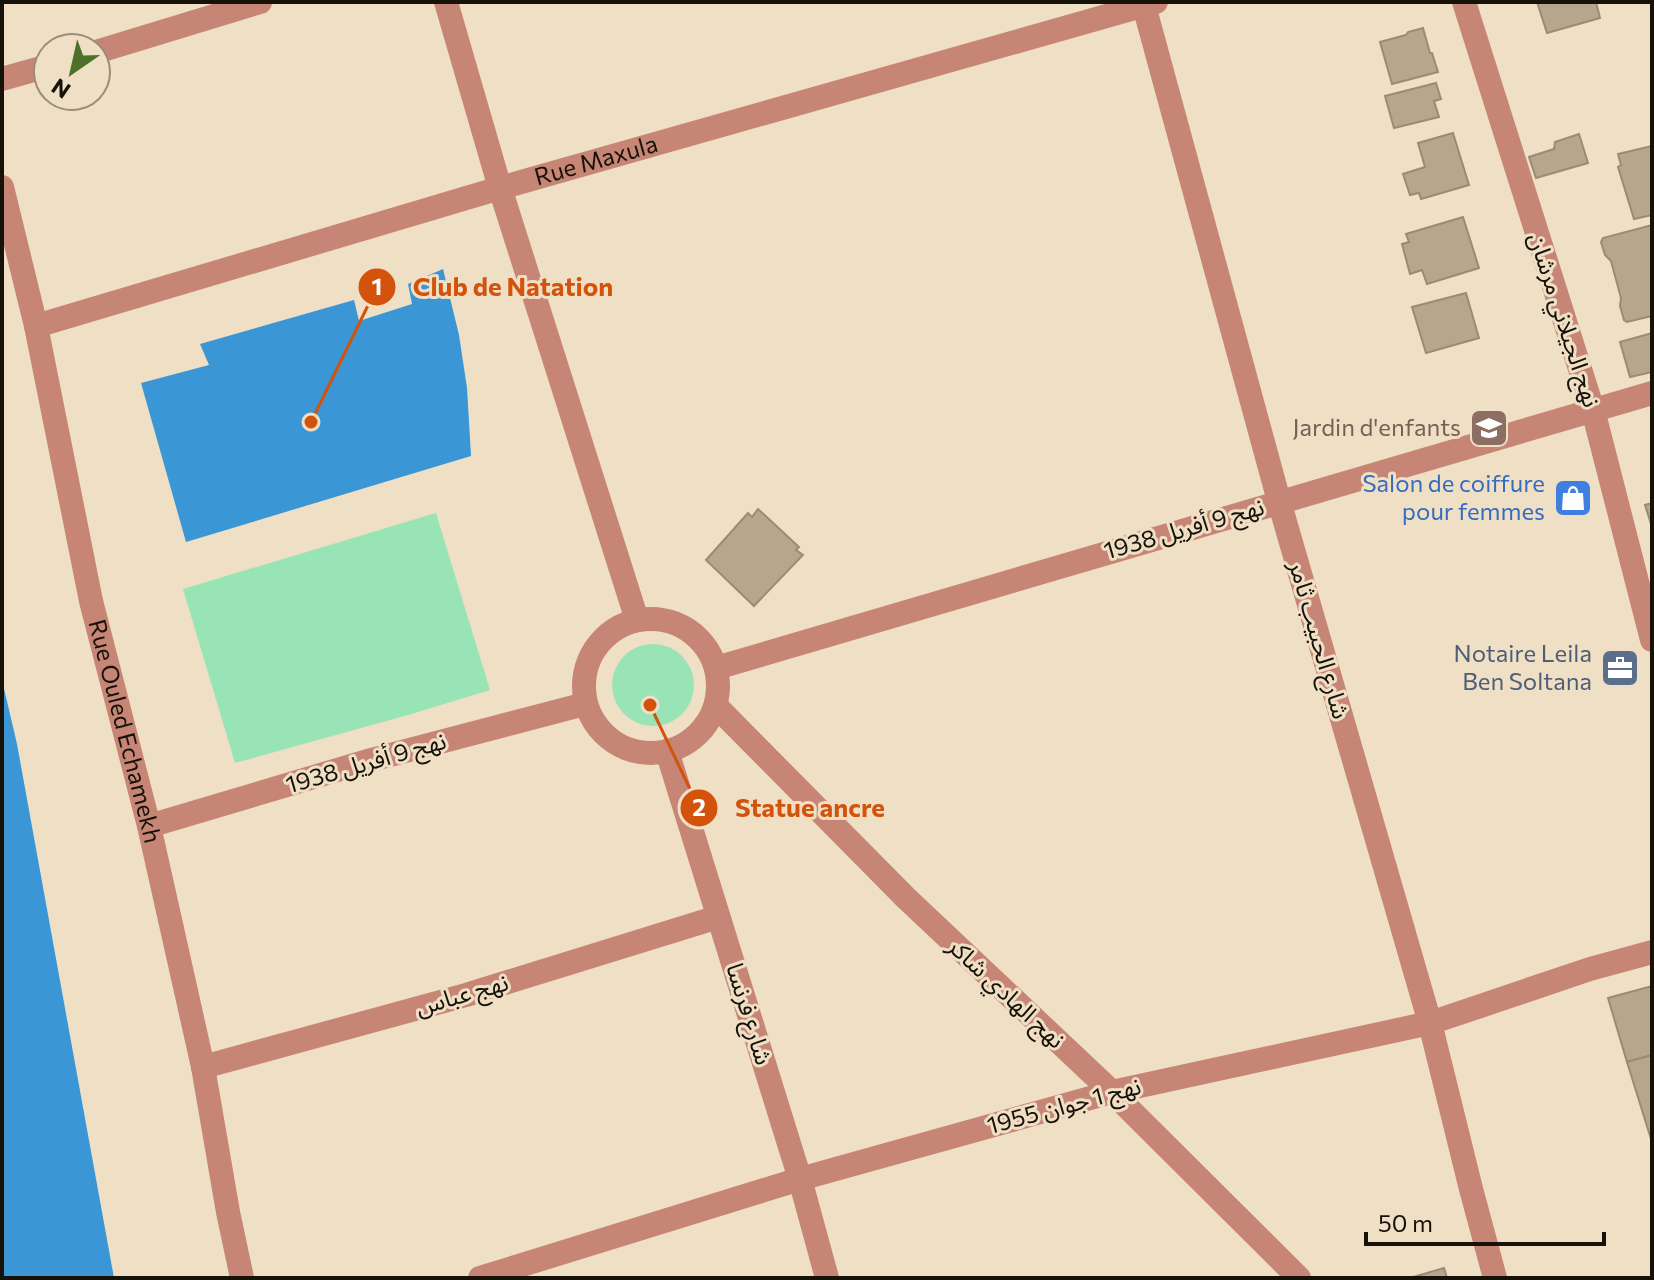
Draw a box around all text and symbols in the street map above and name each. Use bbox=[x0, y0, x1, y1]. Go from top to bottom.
north arrow bbox=[32, 32, 112, 112]
text: N bbox=[46, 73, 75, 105]
street label: Rue Maxula bbox=[531, 128, 661, 191]
street label: نهج الجيلاني مرشان bbox=[1518, 229, 1607, 412]
callout: Club de Natation bbox=[357, 262, 630, 312]
text: Club de Natation bbox=[413, 270, 613, 301]
text: 1 bbox=[372, 271, 382, 300]
school or university icon: Jardin d'enfants bbox=[1468, 407, 1510, 449]
place label: Jardin d'enfants bbox=[1292, 412, 1461, 441]
place label: Salon de coiffure pour femmes bbox=[1362, 468, 1545, 525]
shop icon: Salon de coiffure pour femmes bbox=[1552, 477, 1594, 519]
street label: نهج 9 أفريل 1938 bbox=[1100, 491, 1268, 568]
street label: شارع الحبيب ثامر bbox=[1280, 556, 1357, 723]
street label: Rue Ouled Echamekh bbox=[83, 616, 168, 845]
place label: Notaire Leila Ben Soltana bbox=[1454, 638, 1592, 695]
office icon: Notaire Leila Ben Soltana bbox=[1599, 647, 1641, 689]
street label: نهج 9 أفريل 1938 bbox=[282, 725, 450, 802]
callout: Statue ancre bbox=[679, 783, 901, 833]
text: Statue ancre bbox=[735, 791, 885, 822]
text: 2 bbox=[692, 792, 706, 821]
street label: نهج الهادي شاكر bbox=[938, 930, 1072, 1058]
street label: شارع فرنسا bbox=[717, 959, 780, 1069]
street label: نهج عباس bbox=[412, 967, 512, 1024]
street label: نهج 1 جوان 1955 bbox=[983, 1070, 1145, 1143]
scale bar bbox=[1366, 1196, 1604, 1246]
text: 50 m bbox=[1378, 1208, 1433, 1237]

